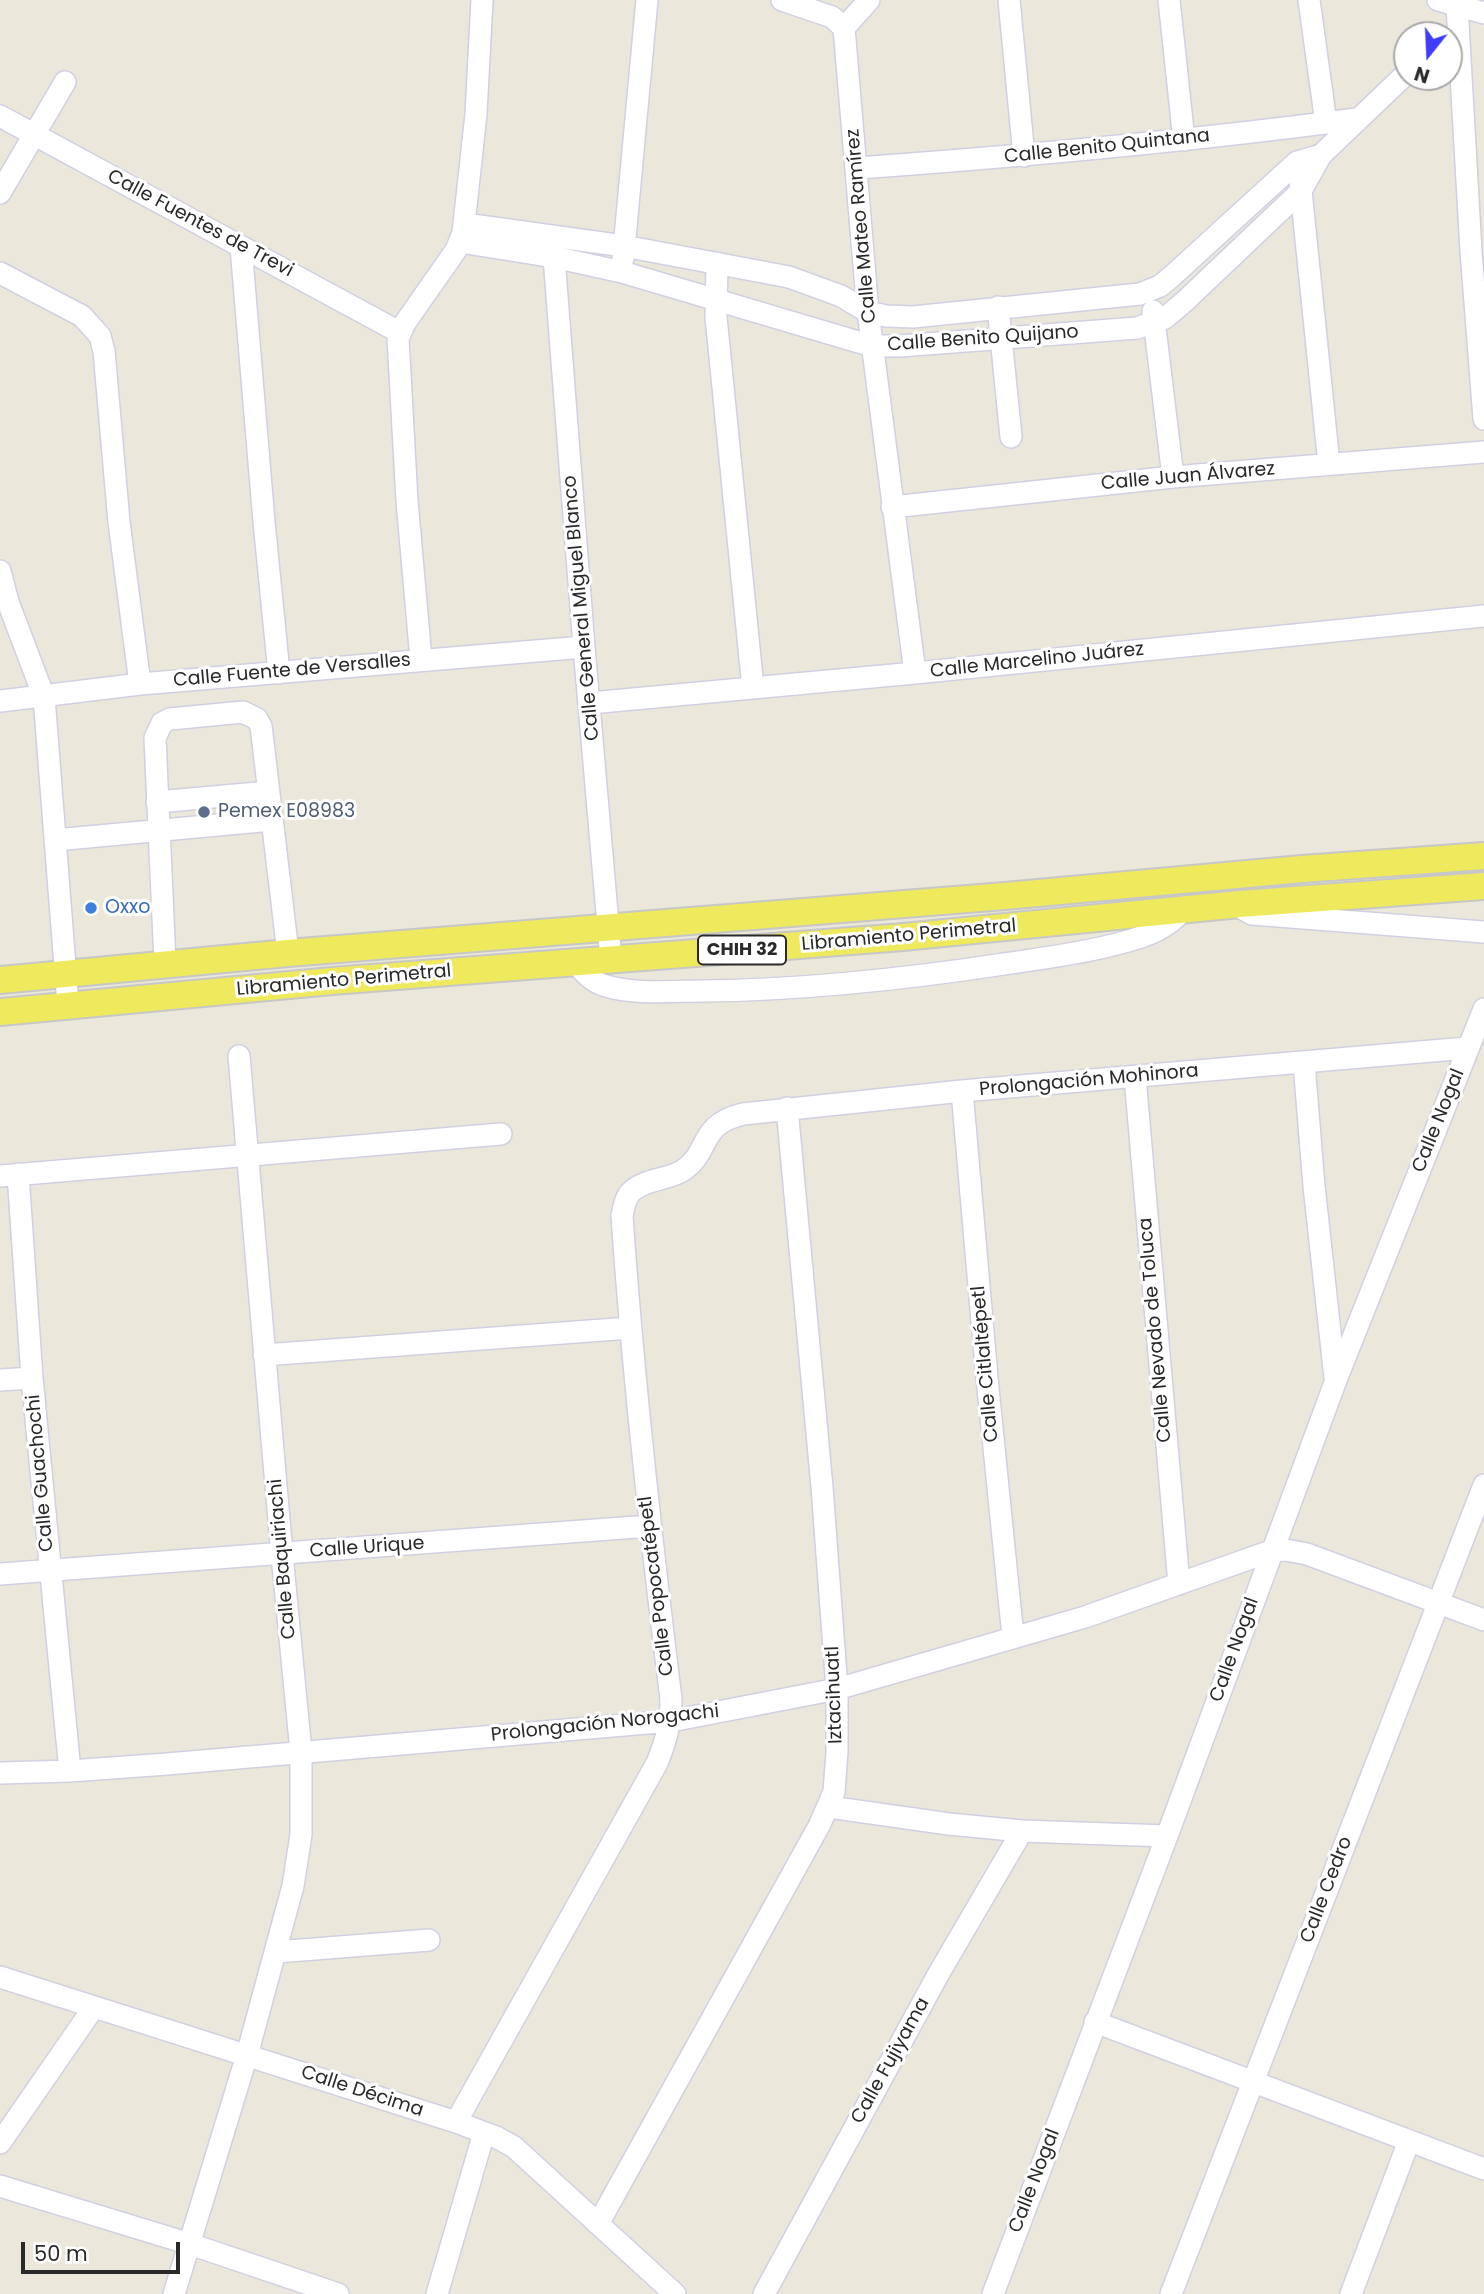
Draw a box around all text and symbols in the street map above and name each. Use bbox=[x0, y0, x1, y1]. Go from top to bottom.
north arrow bbox=[1393, 21, 1463, 91]
text: N bbox=[1411, 59, 1433, 90]
street label: Calle Benito Quintana bbox=[1003, 125, 1211, 169]
street label: Calle Mateo Ramírez bbox=[842, 128, 882, 324]
street label: Calle Fuentes de Trevi bbox=[103, 165, 297, 283]
street label: Calle Benito Quijano bbox=[887, 321, 1079, 357]
street label: Calle Juan Álvarez bbox=[1100, 458, 1276, 496]
street label: Calle General Miguel Blanco bbox=[559, 474, 605, 742]
street label: Calle Marcelino Juárez bbox=[929, 638, 1145, 684]
street label: Calle Fuente de Versalles bbox=[172, 649, 412, 693]
place label: Pemex E08983 bbox=[218, 801, 355, 823]
marker: Pemex E08983 bbox=[196, 804, 212, 820]
place label: Oxxo bbox=[105, 897, 150, 919]
marker: Oxxo bbox=[83, 900, 99, 916]
street label: Libramiento Perimetral bbox=[801, 915, 1017, 957]
road number: CHIH 32 bbox=[698, 936, 786, 965]
street label: Libramiento Perimetral bbox=[236, 960, 452, 1002]
street label: Prolongación Mohinora bbox=[978, 1060, 1200, 1102]
street label: Calle Nogal bbox=[1408, 1066, 1470, 1176]
street label: Calle Nevado de Toluca bbox=[1135, 1217, 1177, 1443]
street label: Calle Citlaltépetl bbox=[968, 1285, 1004, 1443]
street label: Calle Guachochi bbox=[23, 1393, 59, 1553]
street label: Calle Baquiriachi bbox=[265, 1478, 301, 1640]
street label: Calle Popocatépetl bbox=[635, 1495, 679, 1677]
street label: Calle Urique bbox=[309, 1533, 425, 1563]
street label: Calle Nogal bbox=[1206, 1595, 1264, 1705]
street label: Iztacihuatl bbox=[822, 1646, 848, 1744]
street label: Prolongación Norogachi bbox=[490, 1701, 720, 1747]
street label: Calle Cedro bbox=[1296, 1834, 1358, 1946]
street label: Calle Fujiyama bbox=[847, 1994, 935, 2128]
street label: Calle Décima bbox=[298, 2061, 426, 2123]
street label: Calle Nogal bbox=[1005, 2126, 1065, 2236]
scale bar bbox=[24, 2228, 184, 2272]
text: 50 m bbox=[34, 2239, 88, 2268]

